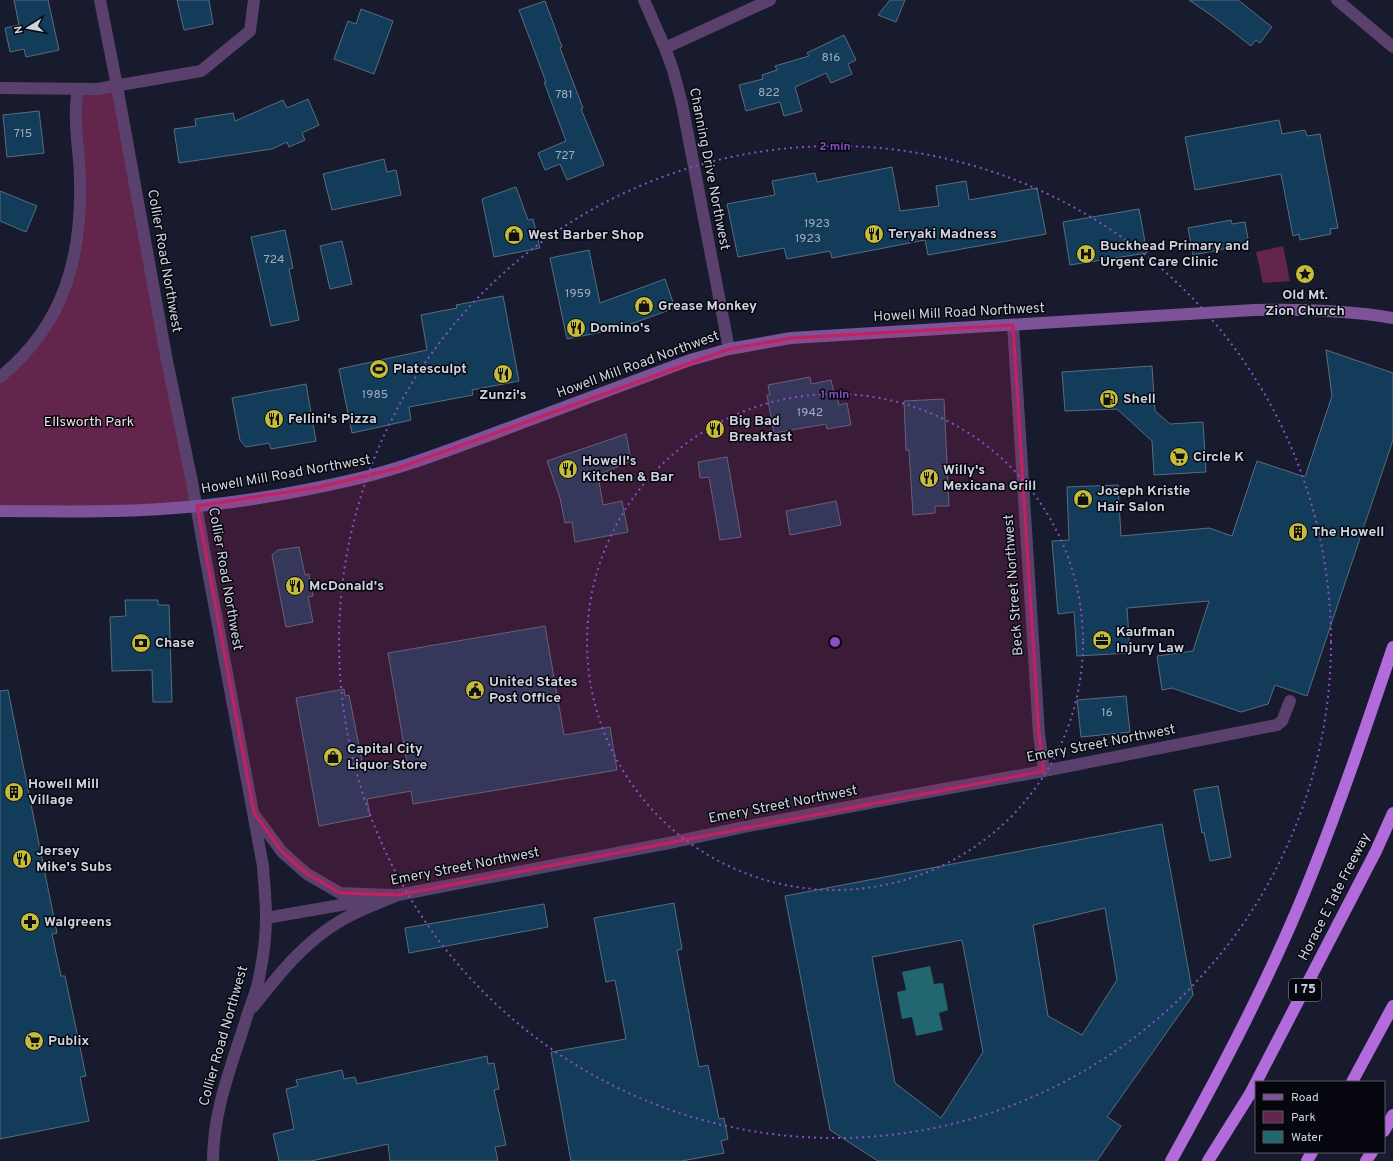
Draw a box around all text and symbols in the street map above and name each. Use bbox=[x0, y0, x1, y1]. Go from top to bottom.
north arrow bbox=[8, 8, 48, 48]
text: N bbox=[12, 25, 27, 35]
house number: 816 bbox=[822, 50, 840, 66]
house number: 822 bbox=[758, 85, 780, 101]
street label: Channing Drive Northwest bbox=[685, 86, 733, 252]
house number: 781 bbox=[555, 87, 573, 103]
house number: 715 bbox=[14, 126, 32, 142]
text: 2 min bbox=[819, 139, 851, 155]
house number: 727 bbox=[555, 148, 575, 164]
street label: Collier Road Northwest bbox=[143, 188, 185, 334]
house number: 1923 bbox=[804, 216, 830, 232]
restaurant icon: Teryaki Madness bbox=[863, 223, 885, 245]
shop icon: West Barber Shop bbox=[503, 224, 525, 246]
place label: Teryaki Madness bbox=[888, 226, 997, 243]
place label: West Barber Shop bbox=[528, 227, 644, 244]
house number: 1923 bbox=[795, 231, 821, 247]
place label: Buckhead Primary and Urgent Care Clinic bbox=[1100, 238, 1249, 271]
hospital icon: Buckhead Primary and Urgent Care Clinic bbox=[1075, 243, 1097, 265]
house number: 724 bbox=[264, 252, 284, 268]
place icon: Old Mt. Zion Church bbox=[1294, 263, 1316, 285]
house number: 1959 bbox=[565, 286, 591, 302]
place label: Old Mt. Zion Church bbox=[1265, 287, 1345, 320]
shop icon: Grease Monkey bbox=[633, 295, 655, 317]
place label: Grease Monkey bbox=[658, 298, 757, 315]
street label: Howell Mill Road Northwest bbox=[873, 300, 1045, 326]
restaurant icon: Domino's bbox=[565, 317, 587, 339]
place label: Domino's bbox=[590, 320, 650, 337]
street label: Howell Mill Road Northwest bbox=[554, 328, 722, 402]
sports icon: Platesculpt bbox=[368, 358, 390, 380]
place label: Platesculpt bbox=[393, 361, 467, 378]
restaurant icon: Zunzi's bbox=[492, 363, 514, 385]
house number: 1985 bbox=[362, 387, 388, 403]
place label: Zunzi's bbox=[479, 387, 527, 404]
text: 1 min bbox=[821, 387, 849, 403]
fuel station icon: Shell bbox=[1098, 388, 1120, 410]
place label: Shell bbox=[1123, 391, 1156, 408]
house number: 1942 bbox=[797, 405, 823, 421]
restaurant icon: Fellini's Pizza bbox=[263, 408, 285, 430]
place label: Fellini's Pizza bbox=[288, 411, 377, 428]
place label: Big Bad Breakfast bbox=[729, 413, 792, 446]
park label: Ellsworth Park bbox=[44, 414, 134, 431]
restaurant icon: Big Bad Breakfast bbox=[704, 418, 726, 440]
supermarket icon: Circle K bbox=[1168, 446, 1190, 468]
place label: Circle K bbox=[1193, 449, 1244, 466]
street label: Howell Mill Road Northwest bbox=[200, 452, 372, 498]
place label: Howell's Kitchen & Bar bbox=[582, 453, 674, 486]
restaurant icon: Howell's Kitchen & Bar bbox=[557, 458, 579, 480]
place label: Willy's Mexicana Grill bbox=[943, 462, 1036, 495]
restaurant icon: Willy's Mexicana Grill bbox=[918, 467, 940, 489]
place label: Joseph Kristie Hair Salon bbox=[1097, 483, 1191, 516]
shop icon: Joseph Kristie Hair Salon bbox=[1072, 488, 1094, 510]
street label: Collier Road Northwest bbox=[204, 506, 246, 652]
street label: Beck Street Northwest bbox=[1001, 514, 1027, 656]
building icon: The Howell bbox=[1287, 521, 1309, 543]
place label: The Howell bbox=[1312, 524, 1384, 541]
restaurant icon: McDonald's bbox=[284, 575, 306, 597]
place label: McDonald's bbox=[309, 578, 384, 595]
place label: Kaufman Injury Law bbox=[1116, 624, 1184, 657]
office icon: Kaufman Injury Law bbox=[1091, 629, 1113, 651]
bank icon: Chase bbox=[130, 632, 152, 654]
place label: Chase bbox=[155, 635, 195, 652]
centre of rings bbox=[828, 635, 842, 649]
place label: United States Post Office bbox=[489, 674, 578, 707]
public building icon: United States Post Office bbox=[464, 679, 486, 701]
house number: 16 bbox=[1101, 705, 1113, 721]
street label: Emery Street Northwest bbox=[1025, 721, 1177, 767]
place label: Capital City Liquor Store bbox=[347, 741, 427, 774]
shop icon: Capital City Liquor Store bbox=[322, 746, 344, 768]
place label: Howell Mill Village bbox=[28, 776, 99, 809]
building icon: Howell Mill Village bbox=[3, 781, 25, 803]
street label: Emery Street Northwest bbox=[707, 782, 859, 828]
street label: Horace E Tate Freeway bbox=[1295, 830, 1375, 964]
place label: Jersey Mike's Subs bbox=[36, 843, 112, 876]
street label: Emery Street Northwest bbox=[389, 844, 541, 890]
restaurant icon: Jersey Mike's Subs bbox=[11, 848, 33, 870]
pharmacy icon: Walgreens bbox=[19, 911, 41, 933]
place label: Walgreens bbox=[44, 914, 112, 931]
street label: Collier Road Northwest bbox=[196, 964, 252, 1108]
road number: I 75 bbox=[1289, 979, 1321, 1001]
supermarket icon: Publix bbox=[23, 1030, 45, 1052]
place label: Publix bbox=[48, 1033, 89, 1050]
legend bbox=[1255, 1081, 1385, 1153]
text: Road bbox=[1291, 1090, 1319, 1106]
text: Park bbox=[1291, 1110, 1316, 1126]
text: Water bbox=[1291, 1130, 1323, 1146]

